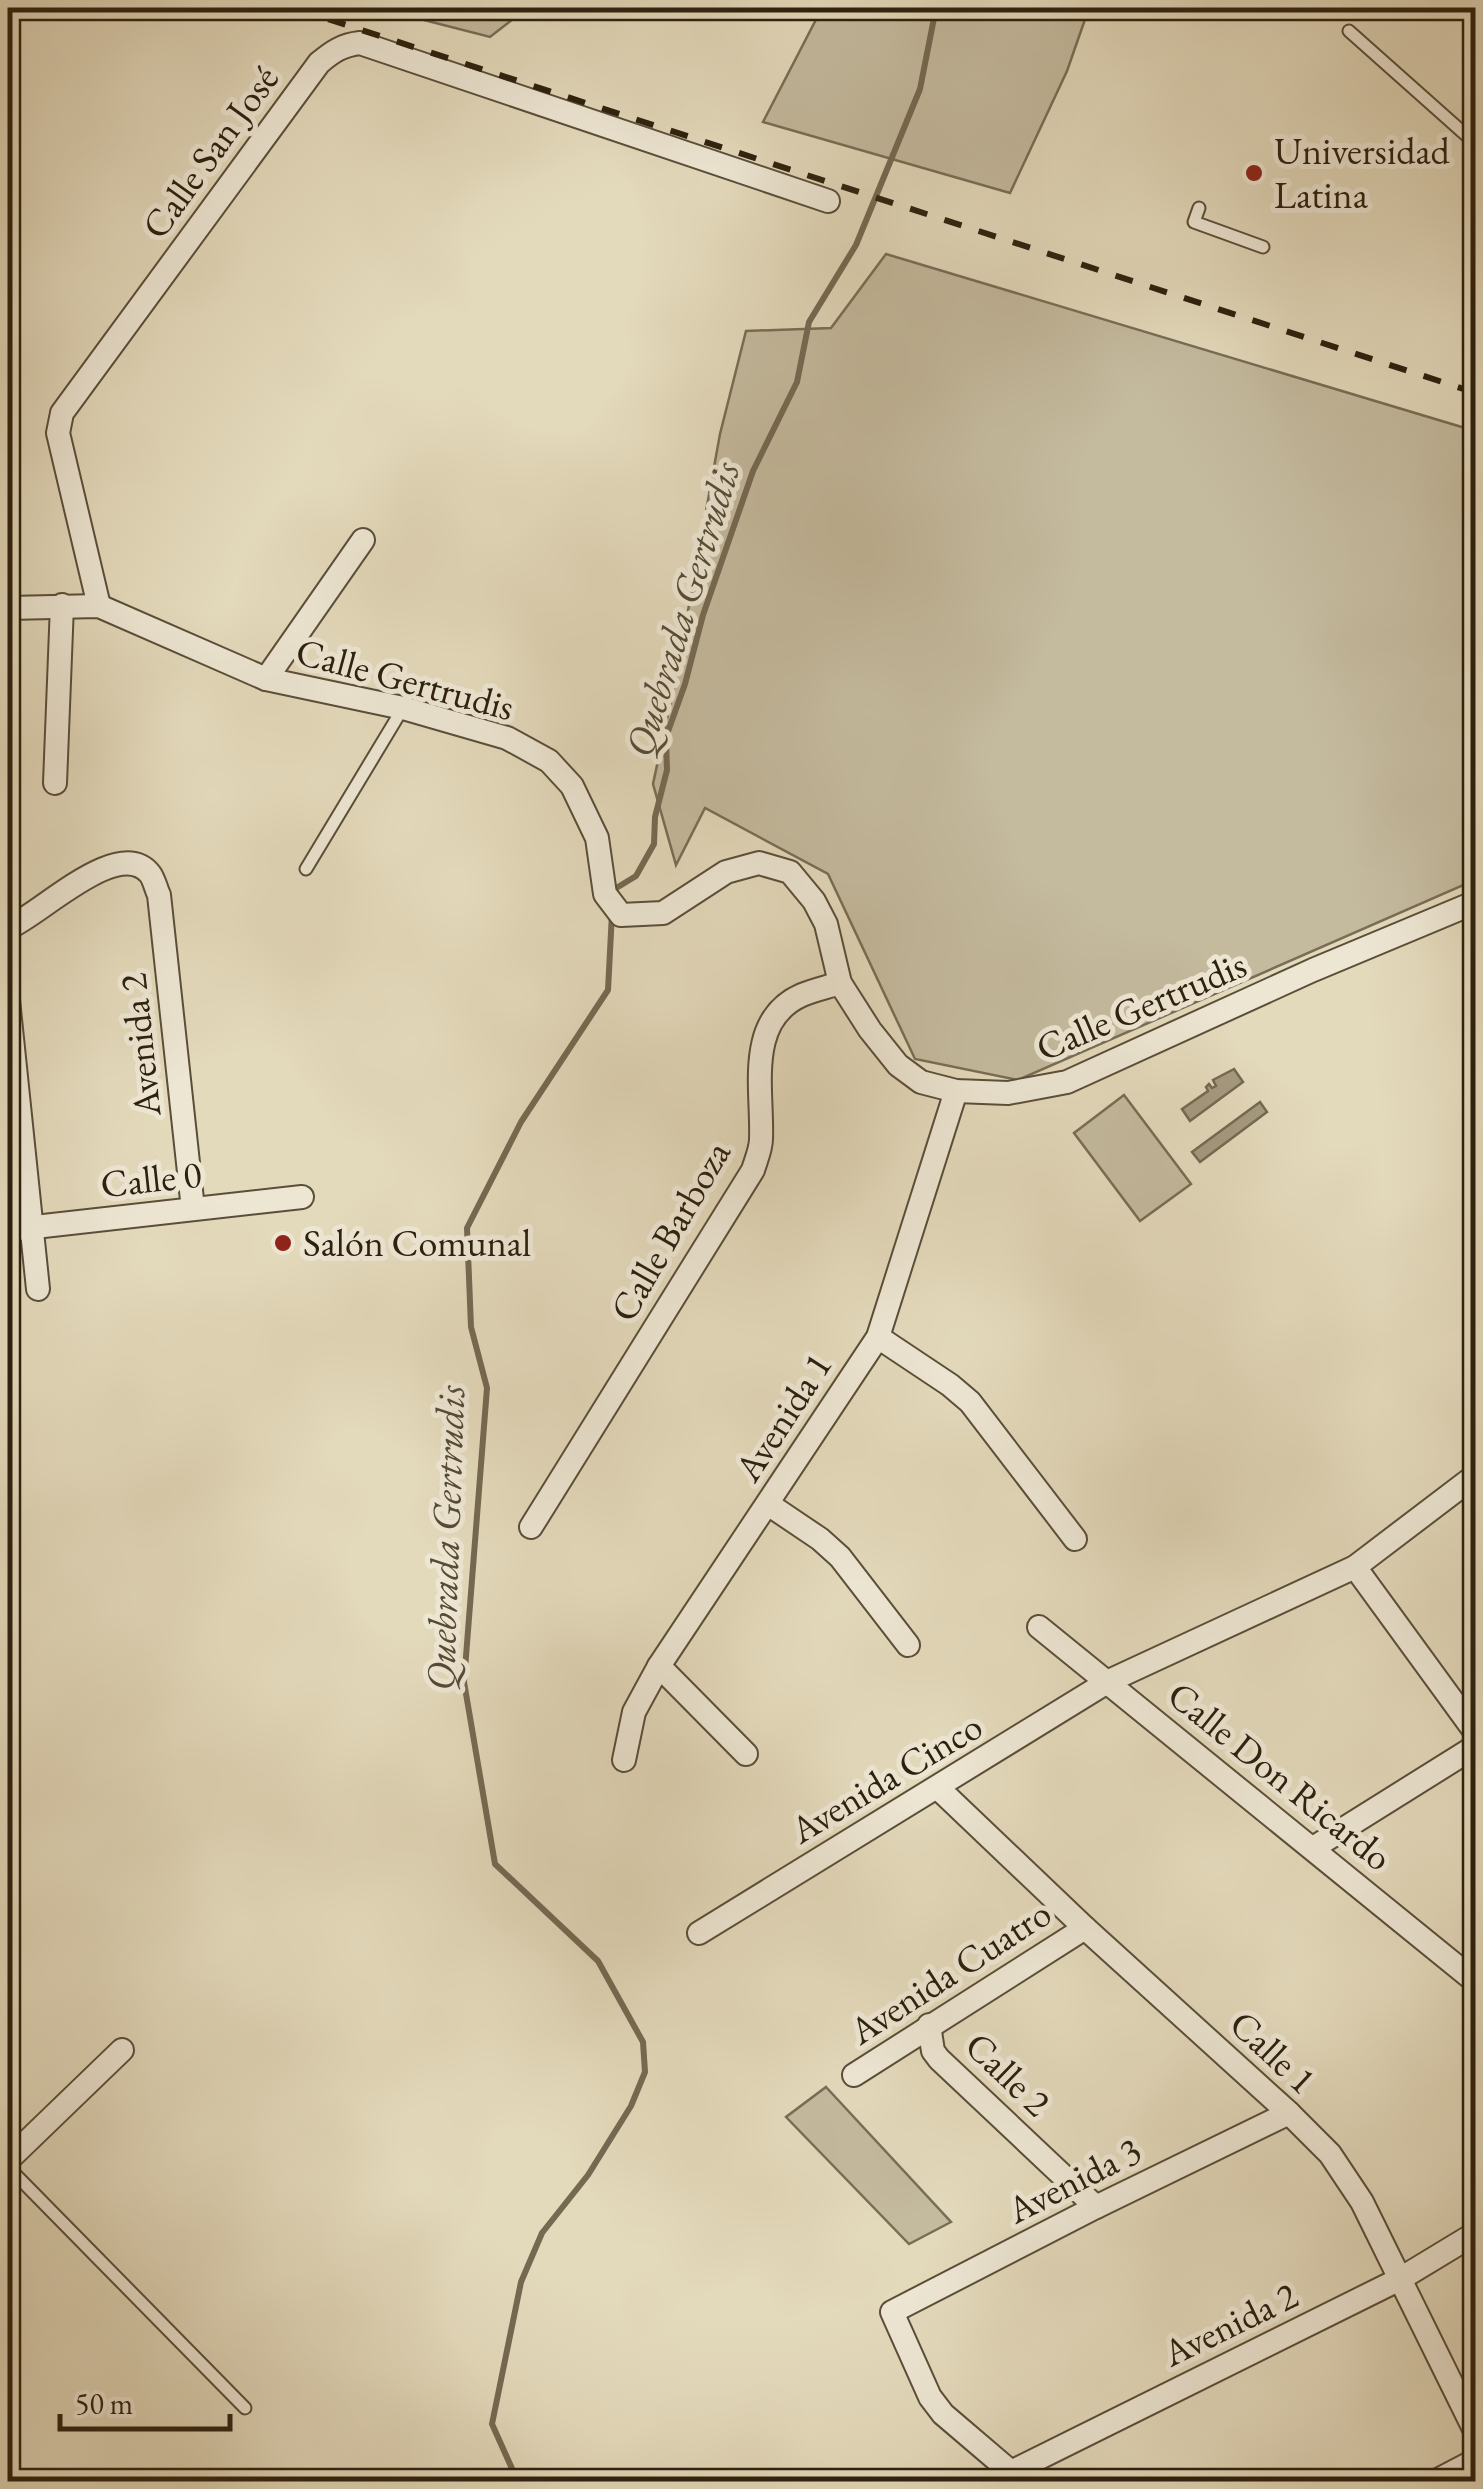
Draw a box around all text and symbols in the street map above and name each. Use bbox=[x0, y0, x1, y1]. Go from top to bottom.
street label: Calle San José bbox=[130, 56, 289, 248]
place label: Universidad Latina bbox=[1274, 126, 1451, 219]
marker: Universidad Latina bbox=[1243, 162, 1265, 184]
water label: Quebrada Gertrudis bbox=[612, 454, 752, 763]
street label: Calle Gertrudis bbox=[291, 626, 519, 731]
street label: Calle Gertrudis bbox=[1028, 939, 1253, 1072]
street label: Avenida 2 bbox=[108, 971, 171, 1120]
street label: Calle Barboza bbox=[598, 1131, 741, 1330]
street label: Calle 0 bbox=[98, 1149, 204, 1208]
place label: Salón Comunal bbox=[303, 1218, 531, 1267]
marker: Salón Comunal bbox=[272, 1232, 294, 1254]
street label: Avenida 1 bbox=[722, 1343, 842, 1491]
water label: Quebrada Gertrudis bbox=[414, 1383, 476, 1692]
street label: Calle Don Ricardo bbox=[1158, 1670, 1403, 1881]
street label: Avenida Cinco bbox=[780, 1701, 991, 1855]
street label: Avenida Cuatro bbox=[839, 1888, 1060, 2056]
street label: Calle 1 bbox=[1220, 1999, 1327, 2104]
street label: Calle 2 bbox=[955, 2021, 1062, 2126]
street label: Avenida 3 bbox=[998, 2125, 1149, 2234]
street label: Avenida 2 bbox=[1154, 2270, 1305, 2378]
scale bar bbox=[60, 2369, 230, 2431]
text: 50 m bbox=[75, 2384, 133, 2423]

